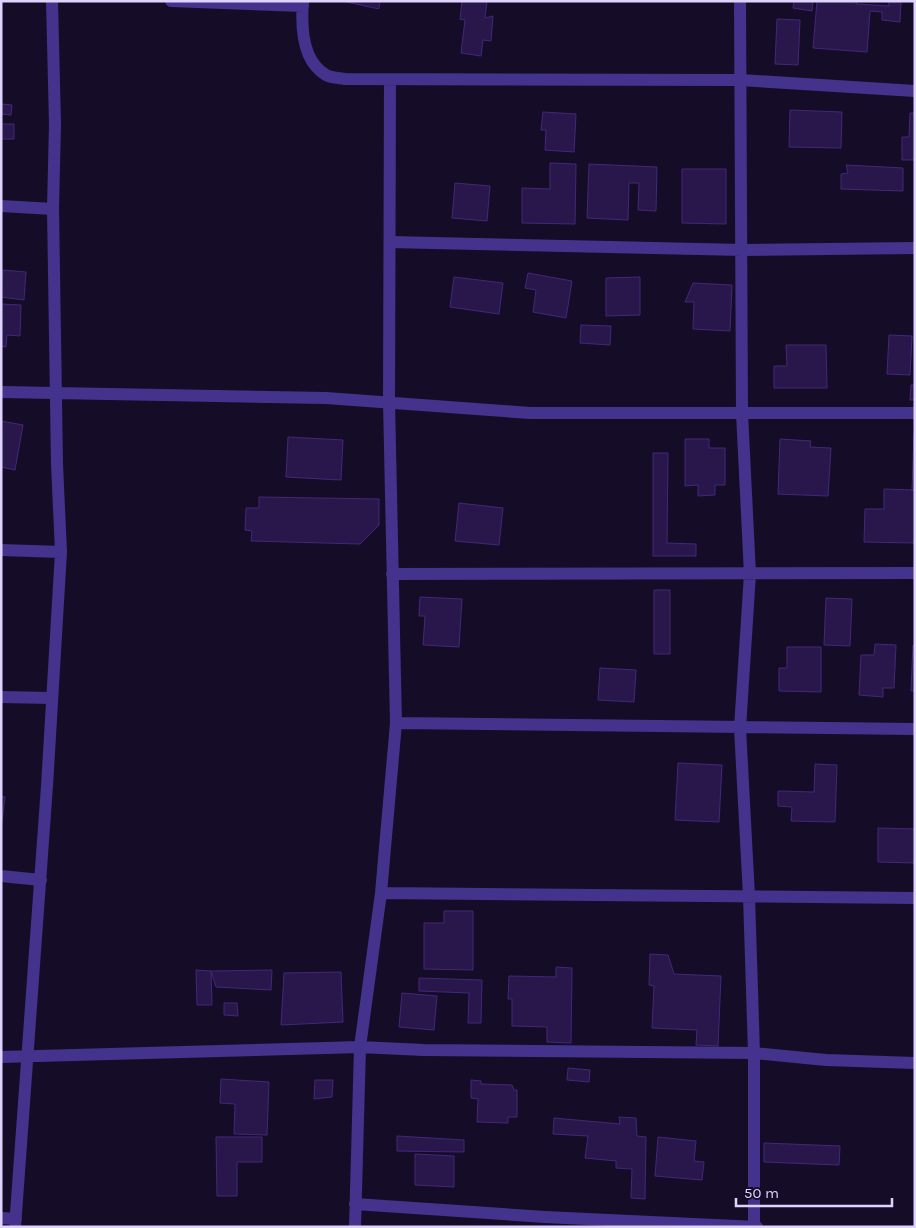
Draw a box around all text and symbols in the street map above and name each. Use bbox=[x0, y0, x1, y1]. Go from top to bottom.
scale bar bbox=[736, 1176, 892, 1208]
text: 50 m bbox=[744, 1184, 779, 1202]

